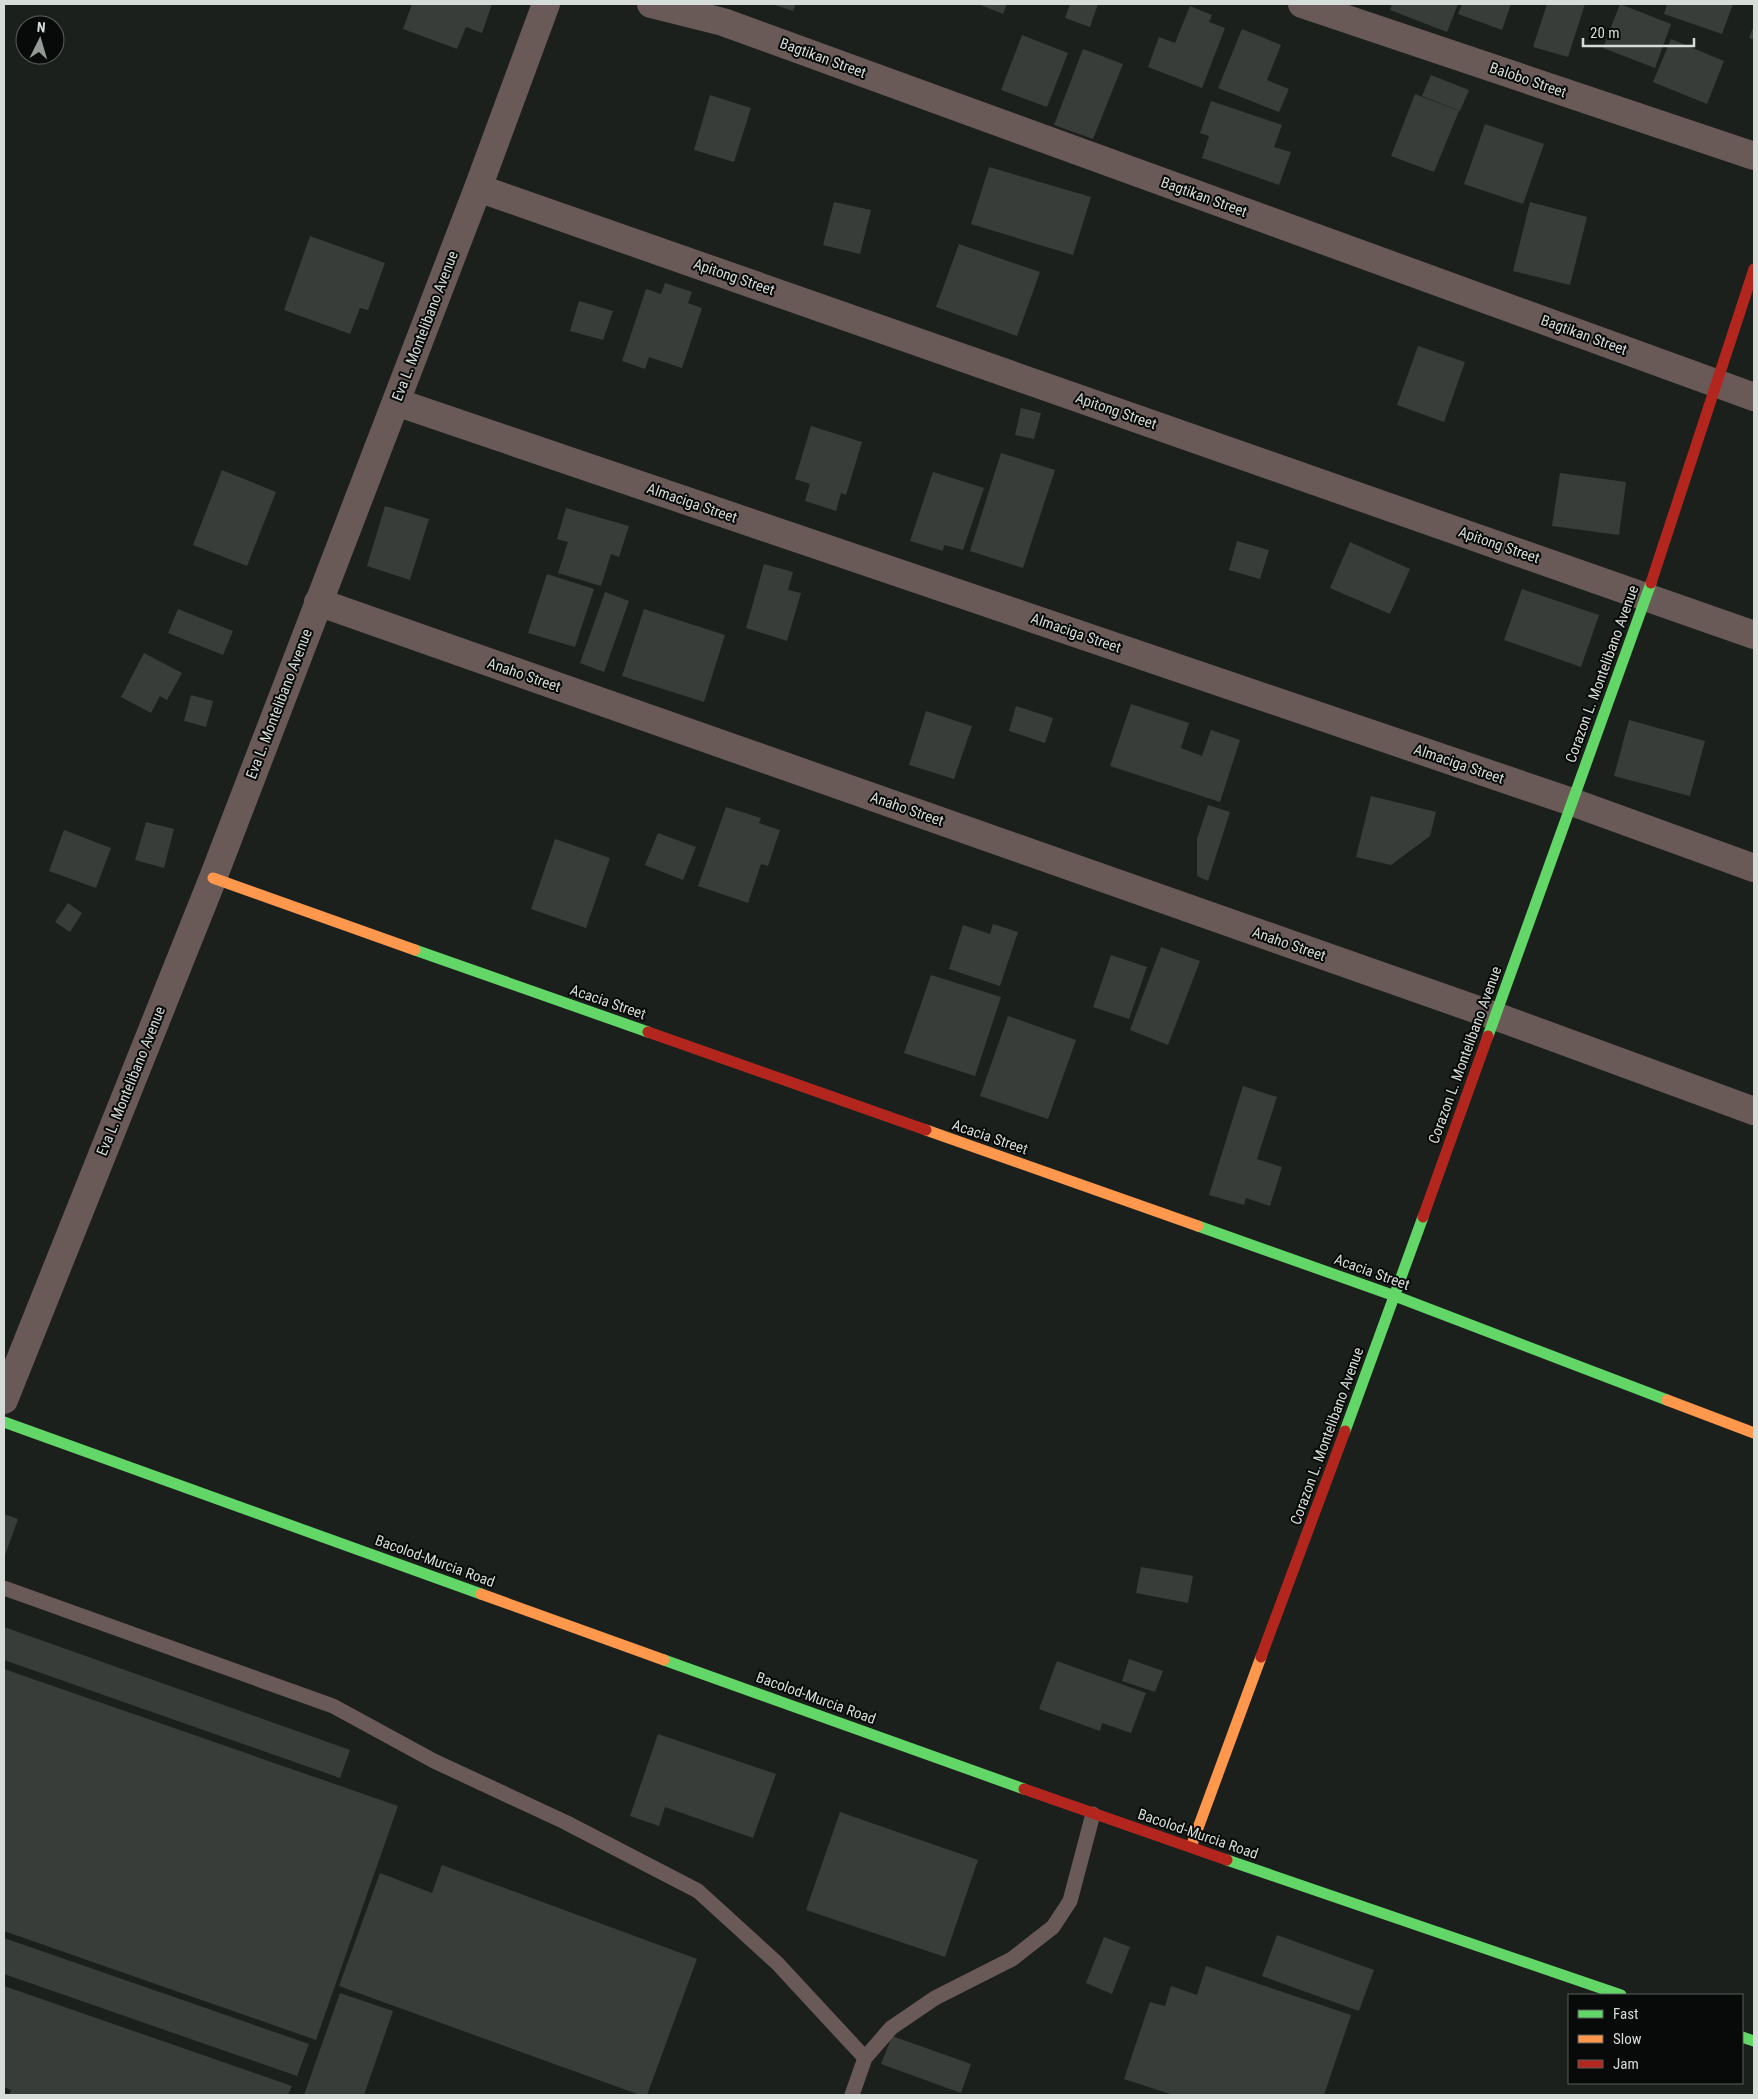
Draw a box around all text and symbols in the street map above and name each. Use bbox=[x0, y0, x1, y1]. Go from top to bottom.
north arrow bbox=[15, 15, 65, 65]
scale bar bbox=[1583, 15, 1694, 47]
text: N bbox=[36, 19, 46, 35]
text: 20 m bbox=[1590, 24, 1620, 42]
street label: Bagtikan Street bbox=[777, 34, 869, 82]
street label: Balobo Street bbox=[1487, 58, 1569, 102]
street label: Bagtikan Street bbox=[1158, 173, 1250, 221]
street label: Eva L. Montelibano Avenue bbox=[388, 248, 462, 404]
street label: Apitong Street bbox=[691, 255, 777, 299]
street label: Bagtikan Street bbox=[1538, 311, 1630, 359]
street label: Apitong Street bbox=[1073, 389, 1159, 433]
street label: Almaciga Street bbox=[645, 479, 739, 527]
street label: Apitong Street bbox=[1456, 523, 1542, 567]
street label: Corazon L. Montelibano Avenue bbox=[1562, 583, 1642, 765]
street label: Almaciga Street bbox=[1029, 609, 1123, 657]
street label: Eva L. Montelibano Avenue bbox=[242, 626, 316, 782]
street label: Anaho Street bbox=[485, 654, 563, 696]
street label: Almaciga Street bbox=[1412, 740, 1506, 788]
street label: Anaho Street bbox=[868, 788, 946, 830]
street label: Anaho Street bbox=[1250, 923, 1328, 965]
street label: Corazon L. Montelibano Avenue bbox=[1425, 964, 1505, 1146]
street label: Acacia Street bbox=[568, 981, 648, 1023]
street label: Eva L. Montelibano Avenue bbox=[93, 1004, 169, 1158]
street label: Acacia Street bbox=[950, 1116, 1030, 1158]
street label: Acacia Street bbox=[1332, 1250, 1412, 1294]
street label: Corazon L. Montelibano Avenue bbox=[1287, 1345, 1367, 1527]
street label: Bacolod-Murcia Road bbox=[373, 1531, 497, 1591]
street label: Bacolod-Murcia Road bbox=[754, 1668, 878, 1728]
street label: Bacolod-Murcia Road bbox=[1135, 1805, 1261, 1863]
legend bbox=[1568, 1994, 1743, 2084]
text: Fast bbox=[1613, 2005, 1638, 2023]
text: Slow bbox=[1613, 2030, 1642, 2048]
text: Jam bbox=[1613, 2055, 1639, 2073]

